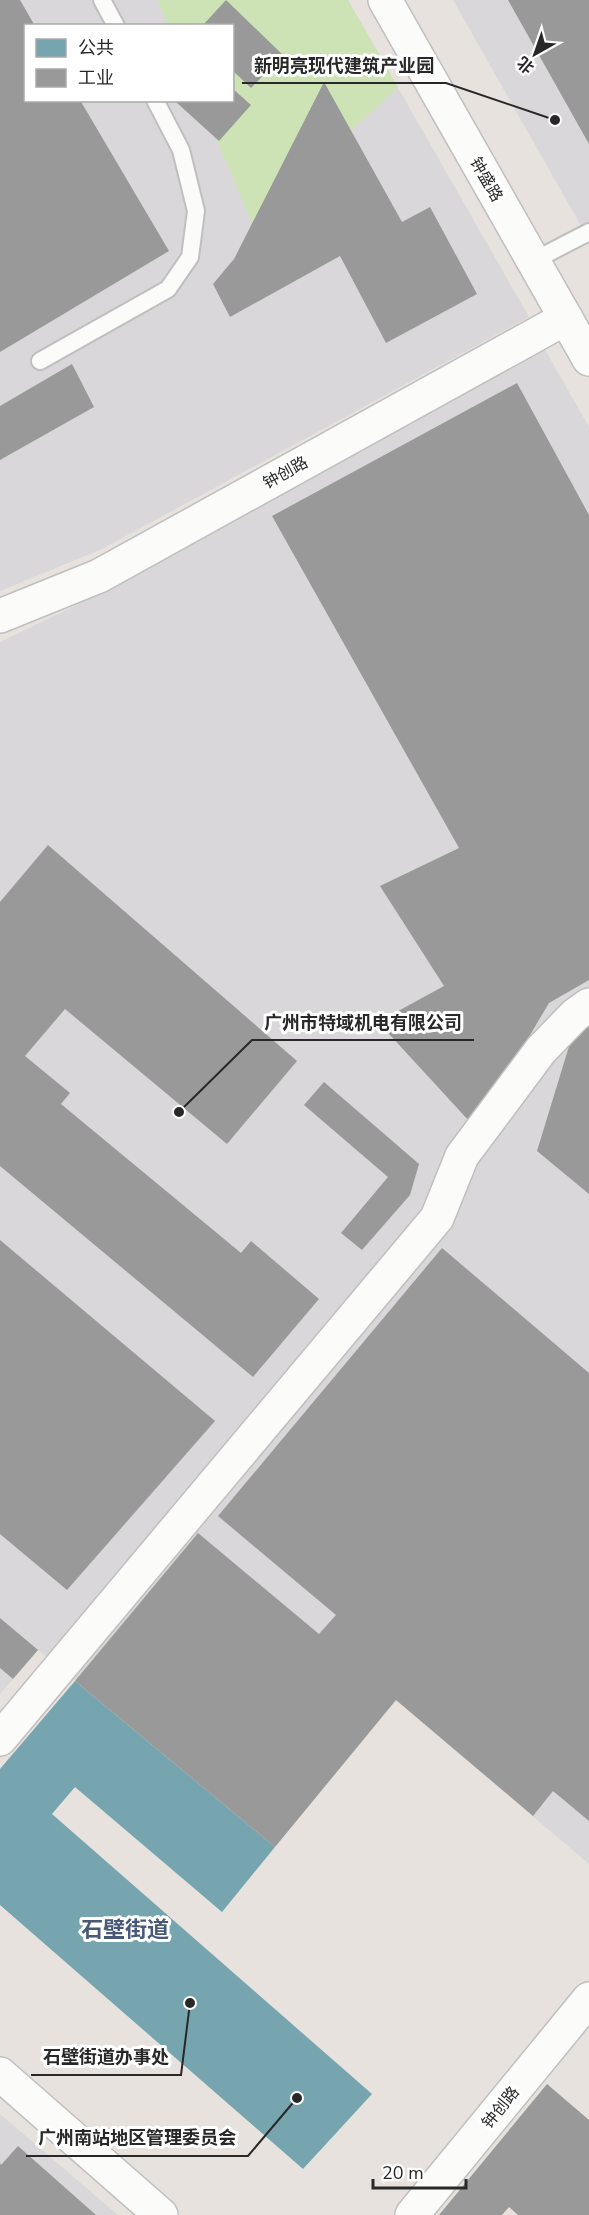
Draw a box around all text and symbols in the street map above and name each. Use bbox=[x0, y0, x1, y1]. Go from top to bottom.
legend bbox=[24, 24, 234, 102]
north arrow bbox=[505, 24, 565, 84]
text: 公共 bbox=[78, 36, 114, 60]
callout: 新明亮现代建筑产业园 bbox=[242, 47, 446, 83]
text: 北 bbox=[513, 51, 539, 78]
text: 新明亮现代建筑产业园 bbox=[254, 54, 434, 78]
text: 工业 bbox=[78, 66, 114, 90]
street label: 钟盛路 bbox=[465, 153, 508, 206]
street label: 钟创路 bbox=[259, 452, 312, 494]
callout: 广州市特域机电有限公司 bbox=[252, 1004, 474, 1040]
text: 广州市特域机电有限公司 bbox=[264, 1011, 462, 1035]
district label: 石壁街道 bbox=[81, 1915, 169, 1945]
callout: 石壁街道办事处 bbox=[31, 2039, 181, 2075]
text: 石壁街道办事处 bbox=[43, 2045, 169, 2069]
street label: 钟创路 bbox=[477, 2082, 524, 2133]
callout: 广州南站地区管理委员会 bbox=[26, 2120, 248, 2156]
text: 广州南站地区管理委员会 bbox=[38, 2126, 236, 2150]
scale bar bbox=[373, 2152, 466, 2190]
text: 20 m bbox=[382, 2161, 424, 2185]

